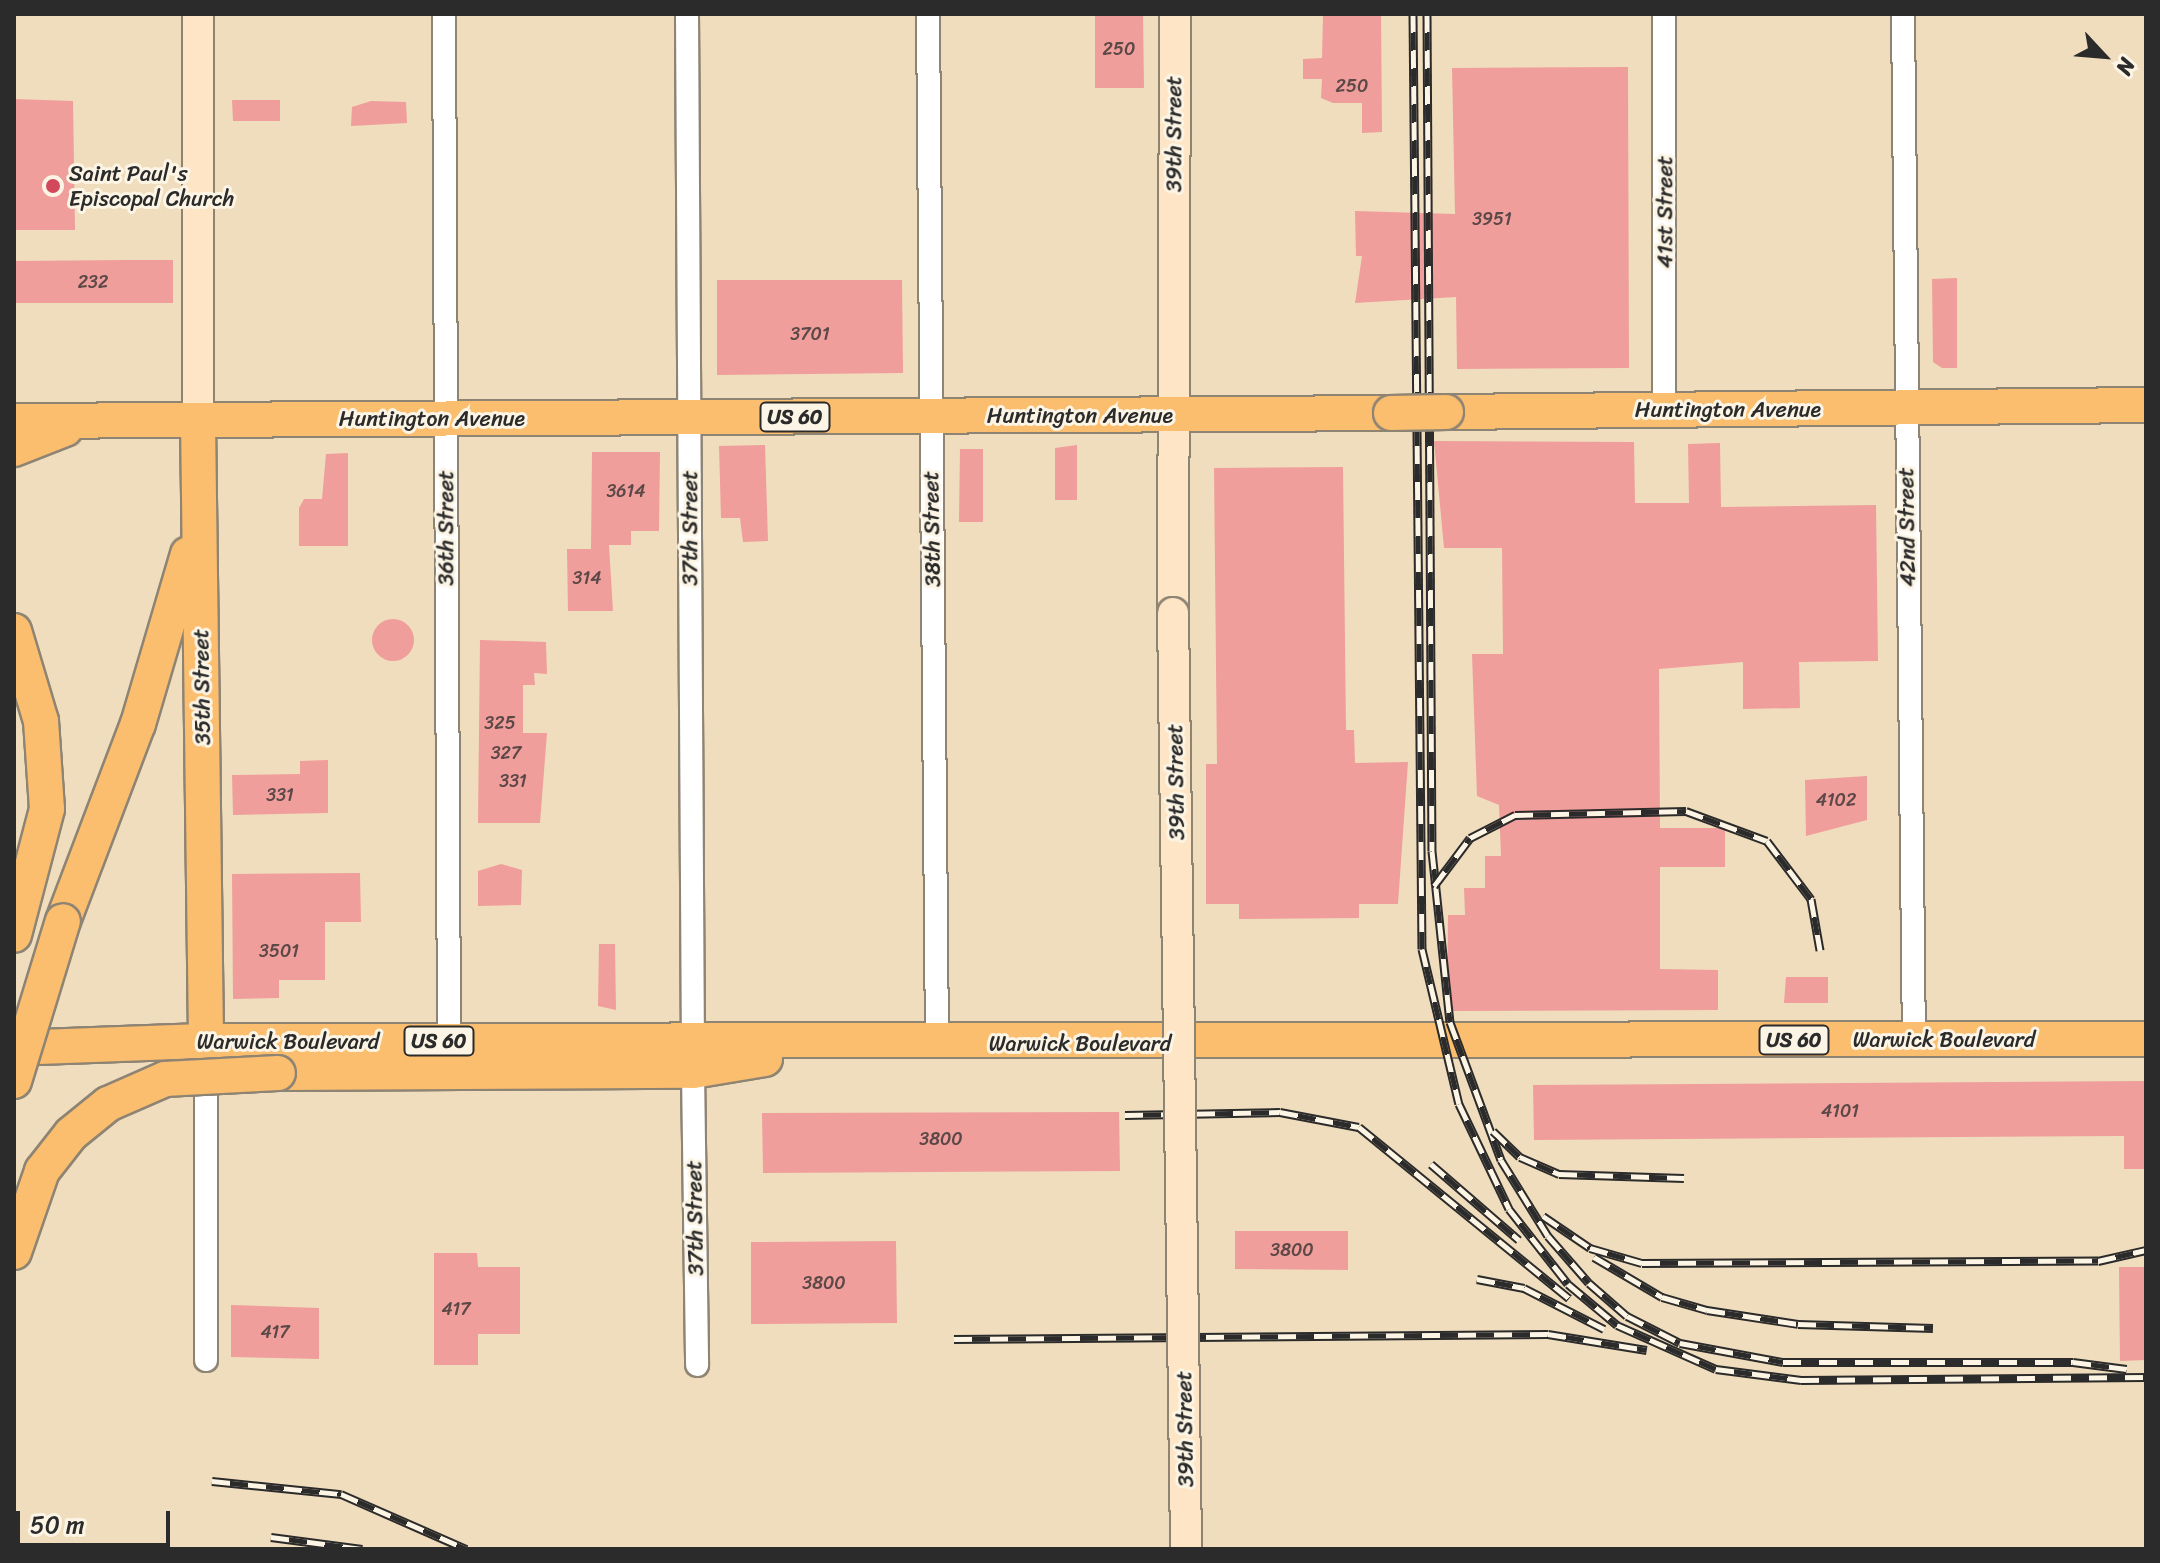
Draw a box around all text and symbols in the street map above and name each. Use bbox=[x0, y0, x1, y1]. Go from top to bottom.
north arrow bbox=[2064, 16, 2144, 96]
house number: 250 bbox=[1103, 38, 1135, 60]
text: N bbox=[2105, 51, 2147, 82]
house number: 250 bbox=[1336, 75, 1368, 97]
street label: 39th Street bbox=[1161, 76, 1187, 192]
street label: 41st Street bbox=[1652, 156, 1678, 268]
place label: Saint Paul's Episcopal Church bbox=[69, 160, 234, 212]
marker: Saint Paul's Episcopal Church bbox=[44, 177, 62, 195]
house number: 3951 bbox=[1472, 208, 1512, 230]
house number: 232 bbox=[78, 271, 108, 293]
house number: 3701 bbox=[790, 323, 830, 345]
street label: Huntington Avenue bbox=[1635, 397, 1821, 423]
road number: US 60 bbox=[759, 401, 831, 433]
street label: Huntington Avenue bbox=[987, 403, 1173, 429]
street label: Huntington Avenue bbox=[339, 406, 525, 432]
street label: 42nd Street bbox=[1893, 467, 1921, 587]
street label: 36th Street bbox=[433, 470, 459, 586]
street label: 37th Street bbox=[677, 470, 703, 586]
street label: 38th Street bbox=[918, 471, 946, 587]
house number: 3614 bbox=[606, 480, 646, 502]
house number: 314 bbox=[573, 567, 601, 589]
street label: 35th Street bbox=[188, 629, 216, 745]
house number: 325 bbox=[484, 712, 516, 734]
street label: 39th Street bbox=[1162, 724, 1190, 840]
house number: 327 bbox=[491, 742, 521, 764]
house number: 331 bbox=[499, 770, 527, 792]
house number: 331 bbox=[266, 784, 294, 806]
house number: 4102 bbox=[1816, 789, 1856, 811]
house number: 3501 bbox=[259, 940, 299, 962]
road number: US 60 bbox=[1758, 1024, 1830, 1056]
road number: US 60 bbox=[403, 1025, 475, 1057]
street label: Warwick Boulevard bbox=[1853, 1027, 2035, 1053]
street label: Warwick Boulevard bbox=[197, 1029, 379, 1055]
street label: Warwick Boulevard bbox=[989, 1031, 1171, 1057]
house number: 4101 bbox=[1821, 1100, 1859, 1122]
house number: 3800 bbox=[919, 1128, 963, 1150]
street label: 37th Street bbox=[681, 1160, 709, 1276]
house number: 3800 bbox=[1270, 1239, 1314, 1261]
house number: 3800 bbox=[802, 1272, 846, 1294]
house number: 417 bbox=[441, 1298, 471, 1320]
house number: 417 bbox=[260, 1321, 290, 1343]
street label: 39th Street bbox=[1171, 1371, 1199, 1487]
scale bar bbox=[20, 1495, 174, 1545]
text: 50 m bbox=[30, 1504, 85, 1546]

